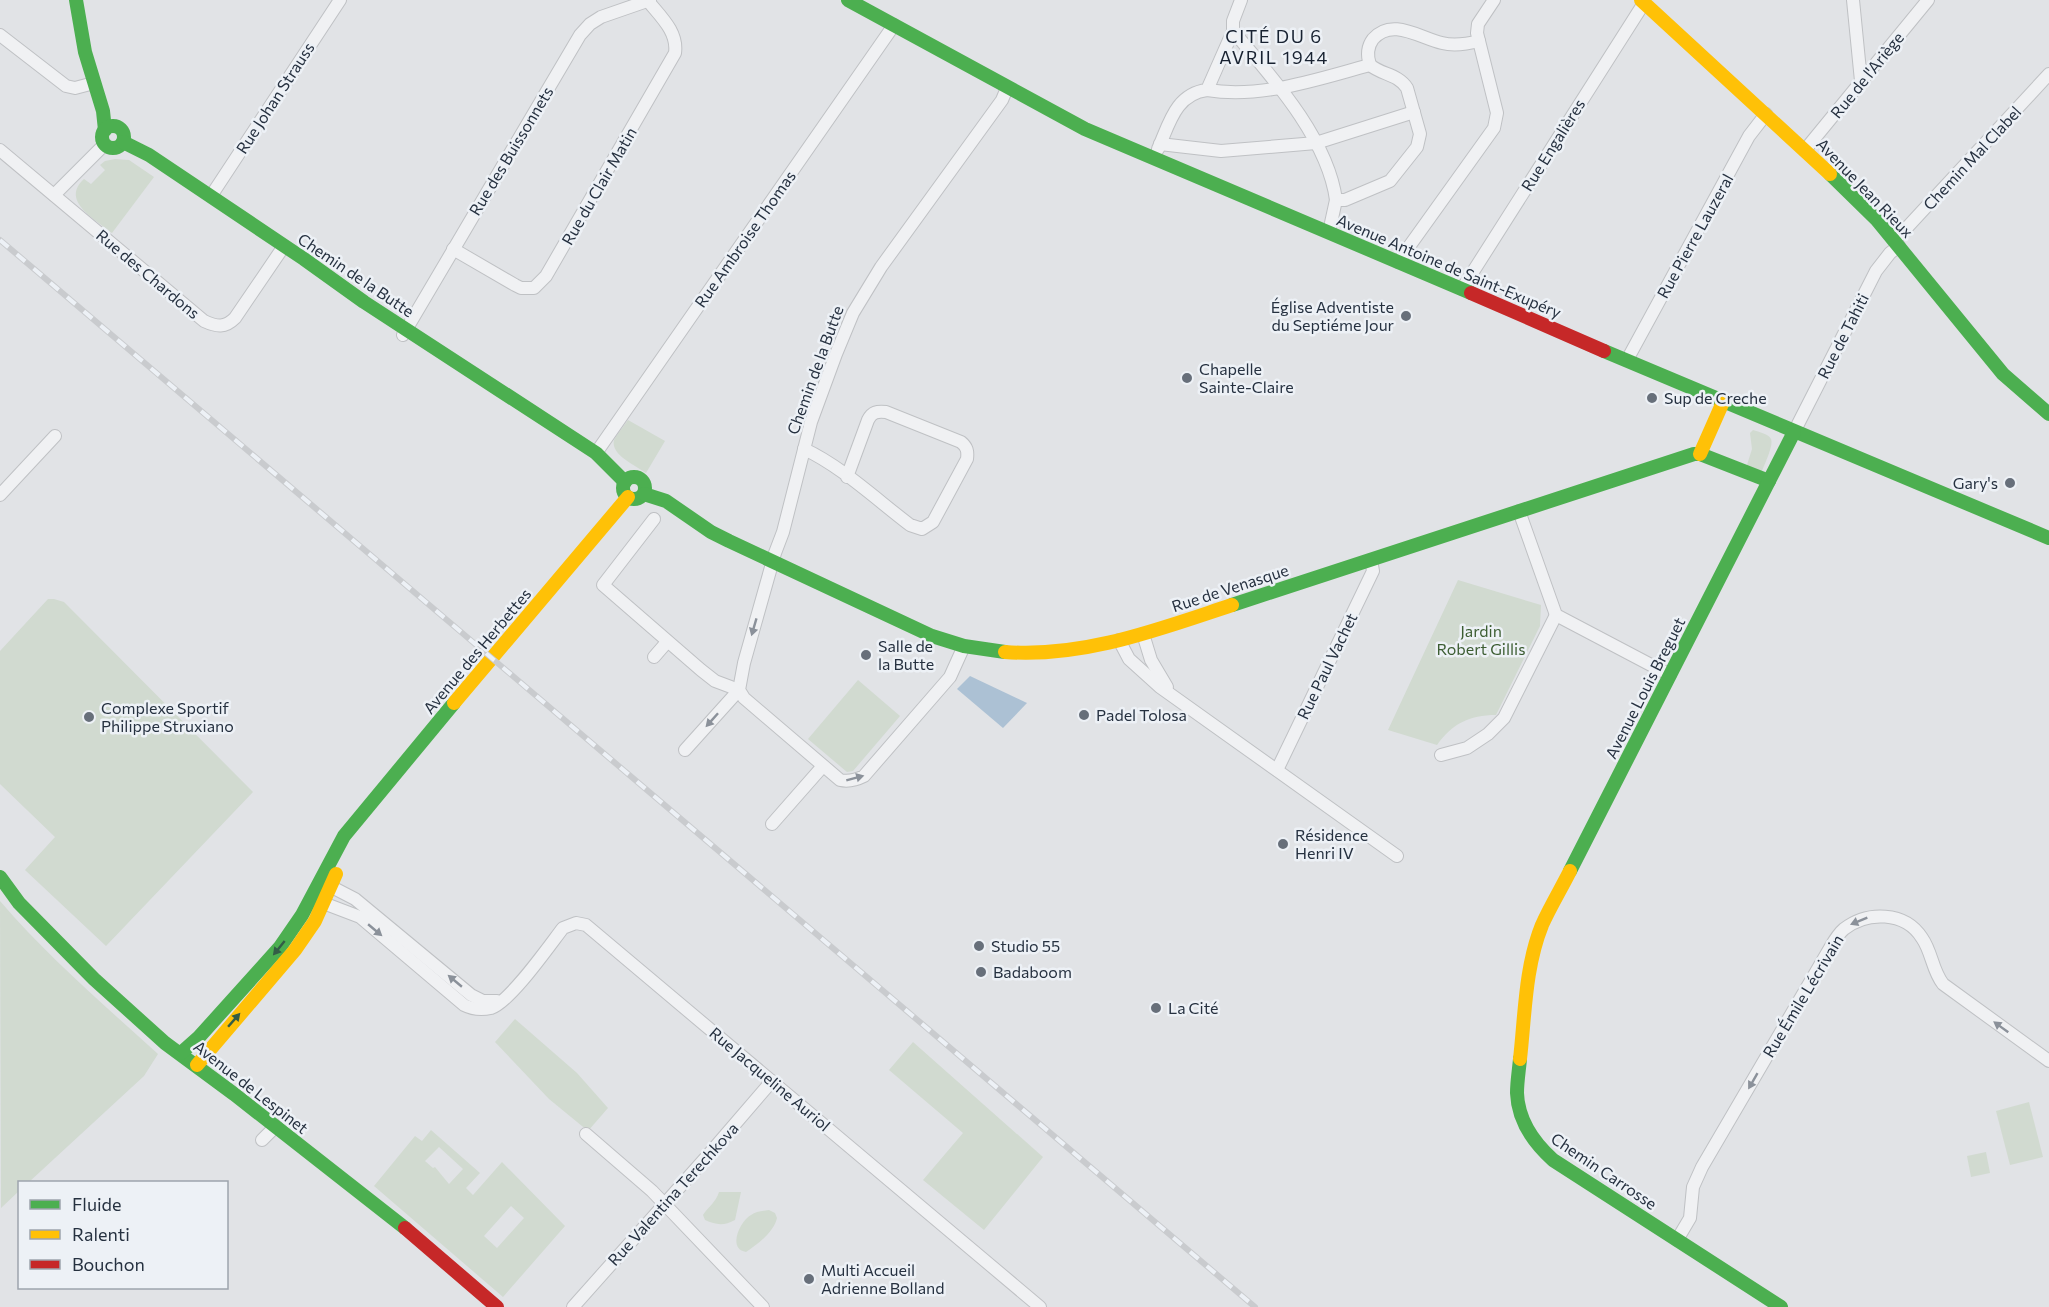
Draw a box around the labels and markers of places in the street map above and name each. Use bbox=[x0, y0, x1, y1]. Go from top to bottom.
place label: Église Adventiste du Septiéme Jour bbox=[1271, 297, 1395, 334]
marker: Église Adventiste du Septiéme Jour bbox=[1399, 309, 1413, 323]
place label: Chapelle Sainte-Claire bbox=[1199, 359, 1294, 396]
marker: Chapelle Sainte-Claire bbox=[1180, 371, 1194, 385]
place label: Sup de Creche bbox=[1664, 388, 1767, 407]
marker: Sup de Creche bbox=[1645, 391, 1659, 405]
place label: Gary's bbox=[1953, 473, 1998, 492]
marker: Gary's bbox=[2003, 476, 2017, 490]
place label: Salle de la Butte bbox=[878, 636, 934, 673]
marker: Salle de la Butte bbox=[859, 648, 873, 662]
place label: Complexe Sportif Philippe Struxiano bbox=[101, 698, 234, 735]
place label: Padel Tolosa bbox=[1096, 705, 1187, 724]
marker: Padel Tolosa bbox=[1077, 708, 1091, 722]
marker: Complexe Sportif Philippe Struxiano bbox=[82, 710, 96, 724]
place label: Résidence Henri IV bbox=[1295, 825, 1368, 862]
marker: Résidence Henri IV bbox=[1276, 837, 1290, 851]
place label: Studio 55 bbox=[991, 936, 1060, 955]
marker: Studio 55 bbox=[972, 939, 986, 953]
place label: Badaboom bbox=[993, 962, 1072, 981]
marker: Badaboom bbox=[974, 965, 988, 979]
place label: La Cité bbox=[1168, 998, 1219, 1017]
marker: La Cité bbox=[1149, 1001, 1163, 1015]
place label: Multi Accueil Adrienne Bolland bbox=[821, 1260, 945, 1297]
marker: Multi Accueil Adrienne Bolland bbox=[802, 1272, 816, 1286]

